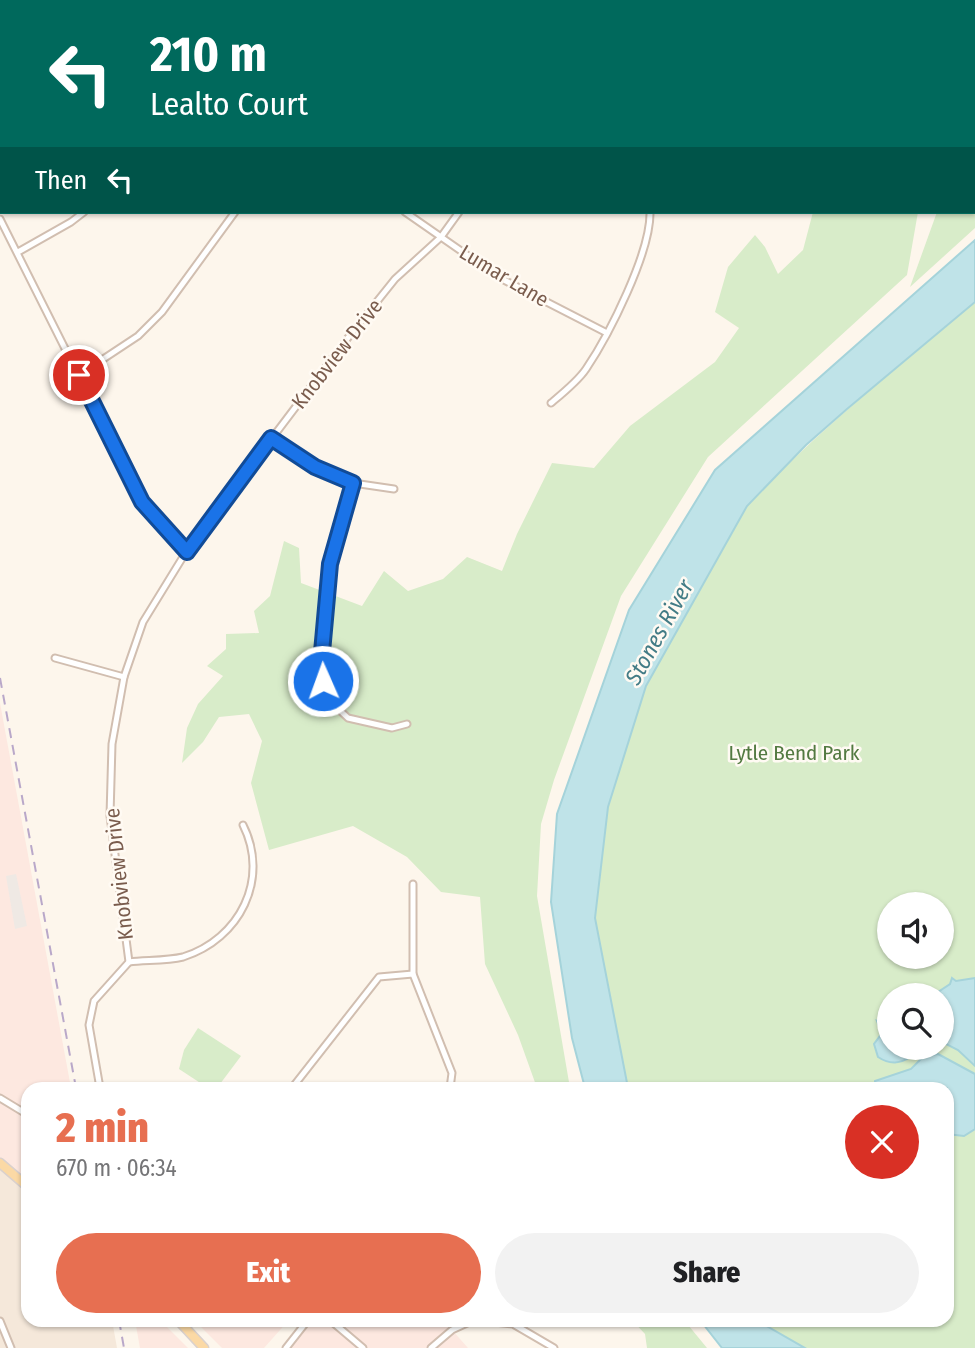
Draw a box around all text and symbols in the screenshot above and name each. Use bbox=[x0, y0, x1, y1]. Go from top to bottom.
text: 210 m bbox=[150, 25, 267, 84]
icon: left bbox=[35, 28, 126, 119]
text: Lealto Court bbox=[150, 85, 308, 123]
icon: left bbox=[101, 161, 139, 199]
text: Then bbox=[35, 165, 87, 196]
street label: Lumar Lane bbox=[455, 239, 553, 313]
street label: Knobview Drive bbox=[286, 294, 388, 414]
pin bbox=[49, 345, 109, 405]
icon: arrive bbox=[60, 356, 98, 394]
water label: Stones River bbox=[618, 574, 700, 690]
position arrow bbox=[286, 644, 360, 718]
park label: Lytle Bend Park bbox=[728, 740, 860, 766]
street label: Knobview Drive bbox=[99, 807, 139, 941]
map controls bbox=[877, 892, 954, 1060]
button: sound bbox=[877, 892, 954, 969]
button: search bbox=[877, 983, 954, 1060]
text: 2 min bbox=[56, 1103, 149, 1153]
button: close bbox=[845, 1105, 919, 1179]
text: 670 m · 06:34 bbox=[56, 1154, 177, 1182]
button: Exit bbox=[56, 1233, 481, 1313]
button: Share bbox=[495, 1233, 919, 1313]

